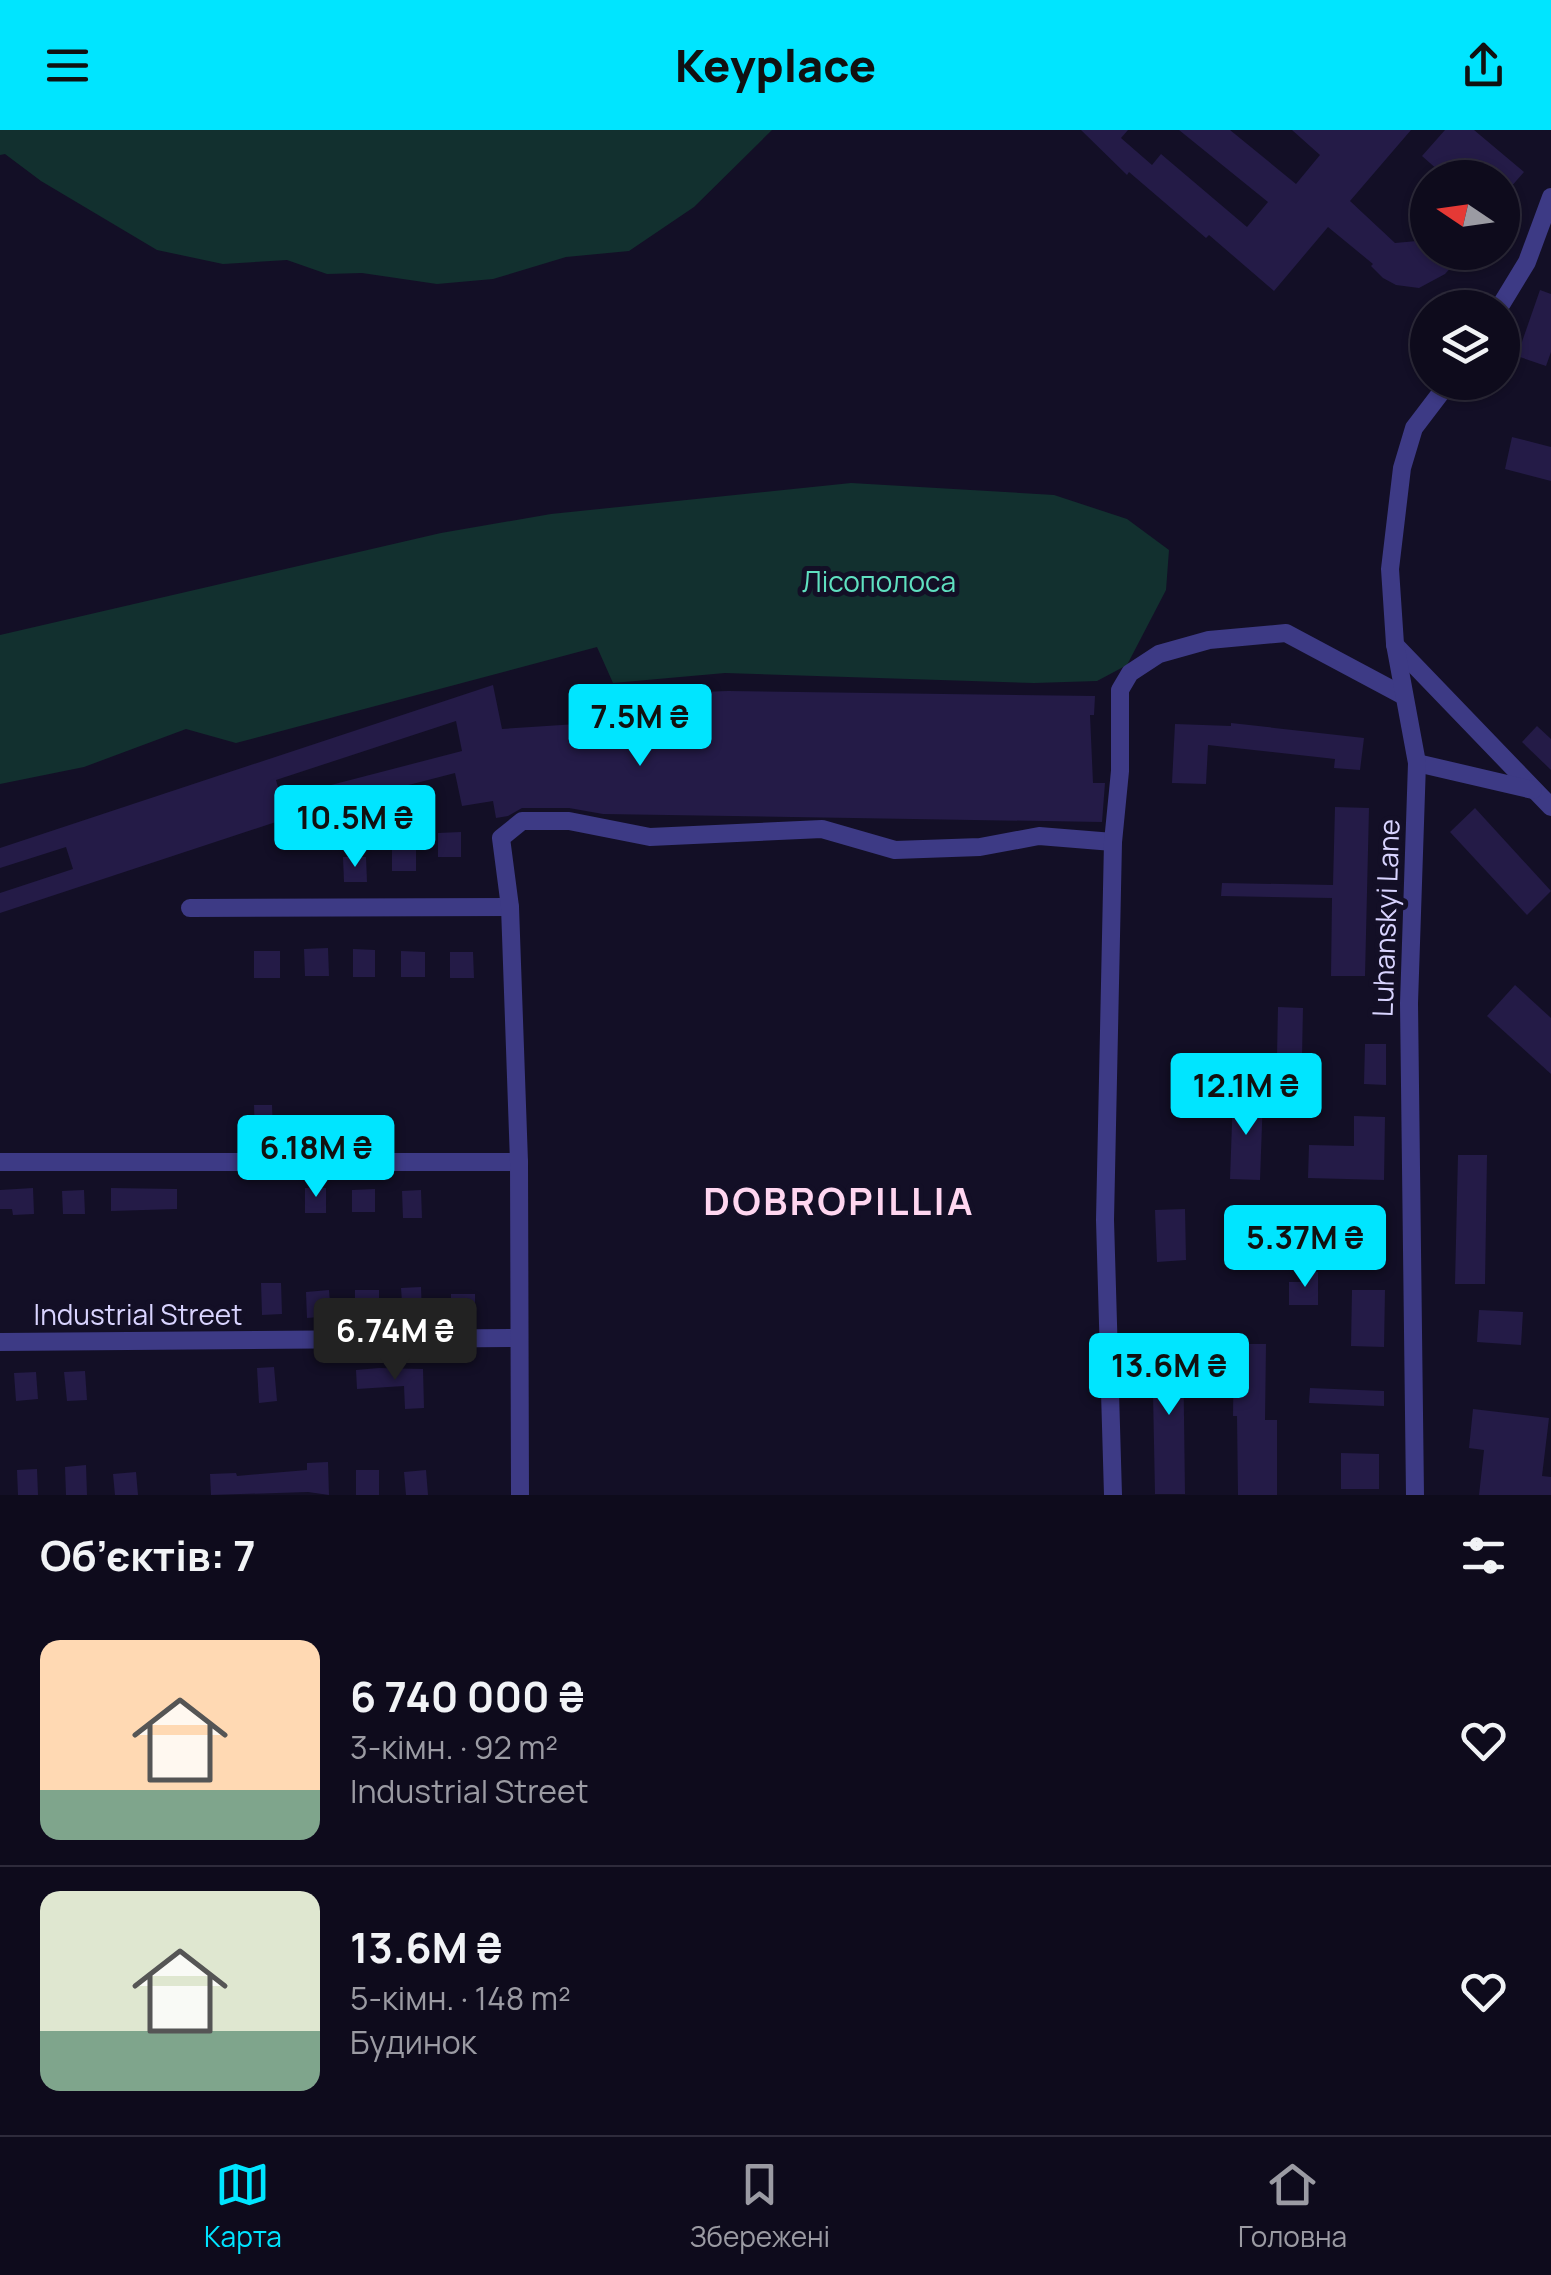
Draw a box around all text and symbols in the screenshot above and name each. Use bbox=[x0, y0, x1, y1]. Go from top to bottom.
text: Keyplace bbox=[675, 34, 876, 96]
icon: menu bbox=[40, 38, 95, 93]
icon: share bbox=[1456, 38, 1511, 93]
north arrow bbox=[1410, 160, 1520, 270]
map controls bbox=[1410, 160, 1520, 400]
button: layers bbox=[1410, 290, 1520, 400]
park label: Лісополоса bbox=[802, 562, 956, 600]
pin: 7.5M ₴ bbox=[559, 684, 721, 769]
text: 7.5M ₴ bbox=[591, 694, 689, 738]
pin: 10.5M ₴ bbox=[263, 785, 447, 870]
text: 10.5M ₴ bbox=[296, 795, 414, 839]
street label: Luhanskyi Lane bbox=[1363, 818, 1407, 1018]
pin: 12.1M ₴ bbox=[1154, 1053, 1338, 1138]
text: 12.1M ₴ bbox=[1193, 1063, 1299, 1107]
pin: 6.18M ₴ bbox=[224, 1115, 408, 1200]
text: 6.18M ₴ bbox=[259, 1125, 373, 1169]
district label: DOBROPILLIA bbox=[703, 1174, 975, 1226]
pin: 5.37M ₴ bbox=[1213, 1205, 1397, 1290]
text: 5.37M ₴ bbox=[1246, 1215, 1364, 1259]
street label: Industrial Street bbox=[34, 1295, 242, 1333]
pin: 6.74M ₴ bbox=[303, 1298, 487, 1383]
text: 6.74M ₴ bbox=[336, 1308, 454, 1352]
pin: 13.6M ₴ bbox=[1077, 1333, 1261, 1418]
text: 13.6M ₴ bbox=[1111, 1343, 1227, 1387]
text: Об’єктів: 7 bbox=[40, 1526, 256, 1584]
icon: filters bbox=[1456, 1528, 1511, 1583]
text: 6 740 000 ₴ bbox=[350, 1667, 584, 1725]
icon: home bbox=[120, 1680, 240, 1800]
icon: heart bbox=[1456, 1713, 1511, 1768]
text: 3-кімн. · 92 m² bbox=[350, 1725, 558, 1769]
text: Industrial Street bbox=[350, 1769, 589, 1813]
text: 13.6M ₴ bbox=[350, 1918, 502, 1976]
icon: home bbox=[120, 1931, 240, 2051]
icon: heart bbox=[1456, 1964, 1511, 2019]
text: 5-кімн. · 148 m² bbox=[350, 1976, 571, 2020]
text: Будинок bbox=[350, 2020, 477, 2064]
tab: Карта bbox=[204, 2157, 282, 2255]
tab: Збережені bbox=[690, 2157, 830, 2255]
tab: Головна bbox=[1238, 2157, 1347, 2255]

